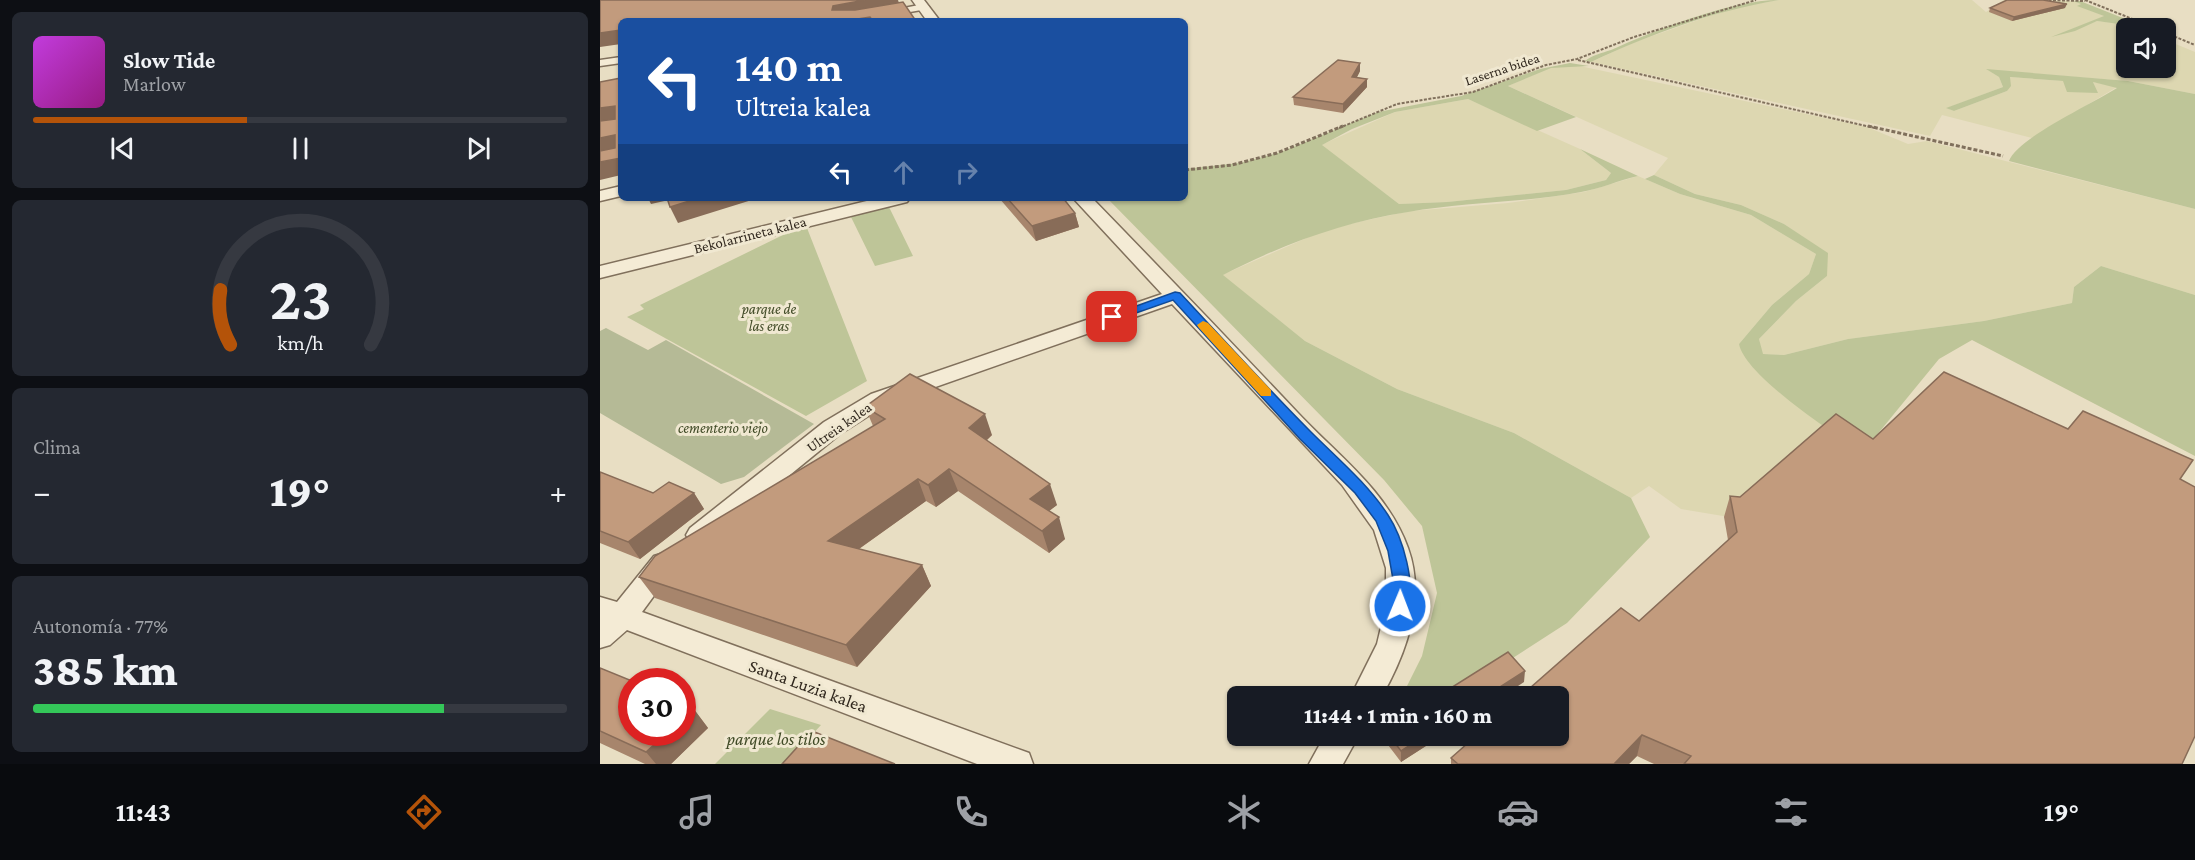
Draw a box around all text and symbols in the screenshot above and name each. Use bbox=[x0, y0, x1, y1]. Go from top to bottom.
map controls bbox=[2116, 18, 2176, 78]
button: sound bbox=[2116, 18, 2176, 78]
icon: left bbox=[636, 42, 714, 120]
text: 140 m bbox=[735, 43, 843, 90]
text: Slow Tide bbox=[123, 48, 215, 73]
street label: Laserna bidea bbox=[1463, 49, 1542, 89]
text: Marlow bbox=[123, 73, 186, 95]
text: Ultreia kalea bbox=[735, 92, 871, 122]
icon: previous bbox=[106, 132, 139, 165]
icon: pause bbox=[284, 132, 317, 165]
icon: next bbox=[462, 132, 495, 165]
icon: left bbox=[824, 156, 857, 189]
icon: ahead bbox=[887, 156, 920, 189]
icon: right bbox=[950, 156, 983, 189]
street label: Bekolarrineta kalea bbox=[692, 213, 808, 257]
text: 23 bbox=[269, 263, 331, 332]
pin bbox=[1086, 291, 1137, 342]
icon: arrive bbox=[1095, 300, 1128, 333]
park label: parque de las eras bbox=[741, 301, 797, 334]
text: km/h bbox=[277, 331, 324, 355]
street label: Ultreia kalea bbox=[804, 399, 875, 455]
park label: cementerio viejo bbox=[678, 420, 768, 437]
text: Clima bbox=[33, 436, 81, 458]
text: 19° bbox=[270, 466, 330, 516]
text: − bbox=[33, 473, 50, 510]
text: + bbox=[550, 473, 567, 510]
position arrow bbox=[1368, 574, 1432, 638]
text: Autonomía · 77% bbox=[33, 615, 168, 637]
text: 385 km bbox=[33, 645, 178, 695]
street label: Santa Luzia kalea bbox=[746, 655, 870, 717]
speed limit sign: 30 bbox=[618, 668, 696, 746]
text: 11:44 · 1 min · 160 m bbox=[1304, 703, 1492, 728]
park label: parque los tilos bbox=[724, 729, 826, 749]
icon: directions bbox=[403, 791, 445, 833]
icon: music bbox=[676, 791, 718, 833]
icon: phone bbox=[950, 791, 992, 833]
icon: climate bbox=[1223, 791, 1265, 833]
icon: car bbox=[1497, 791, 1539, 833]
icon: filters bbox=[1770, 791, 1812, 833]
text: 11:43 bbox=[116, 797, 171, 827]
text: 19° bbox=[2044, 797, 2079, 827]

